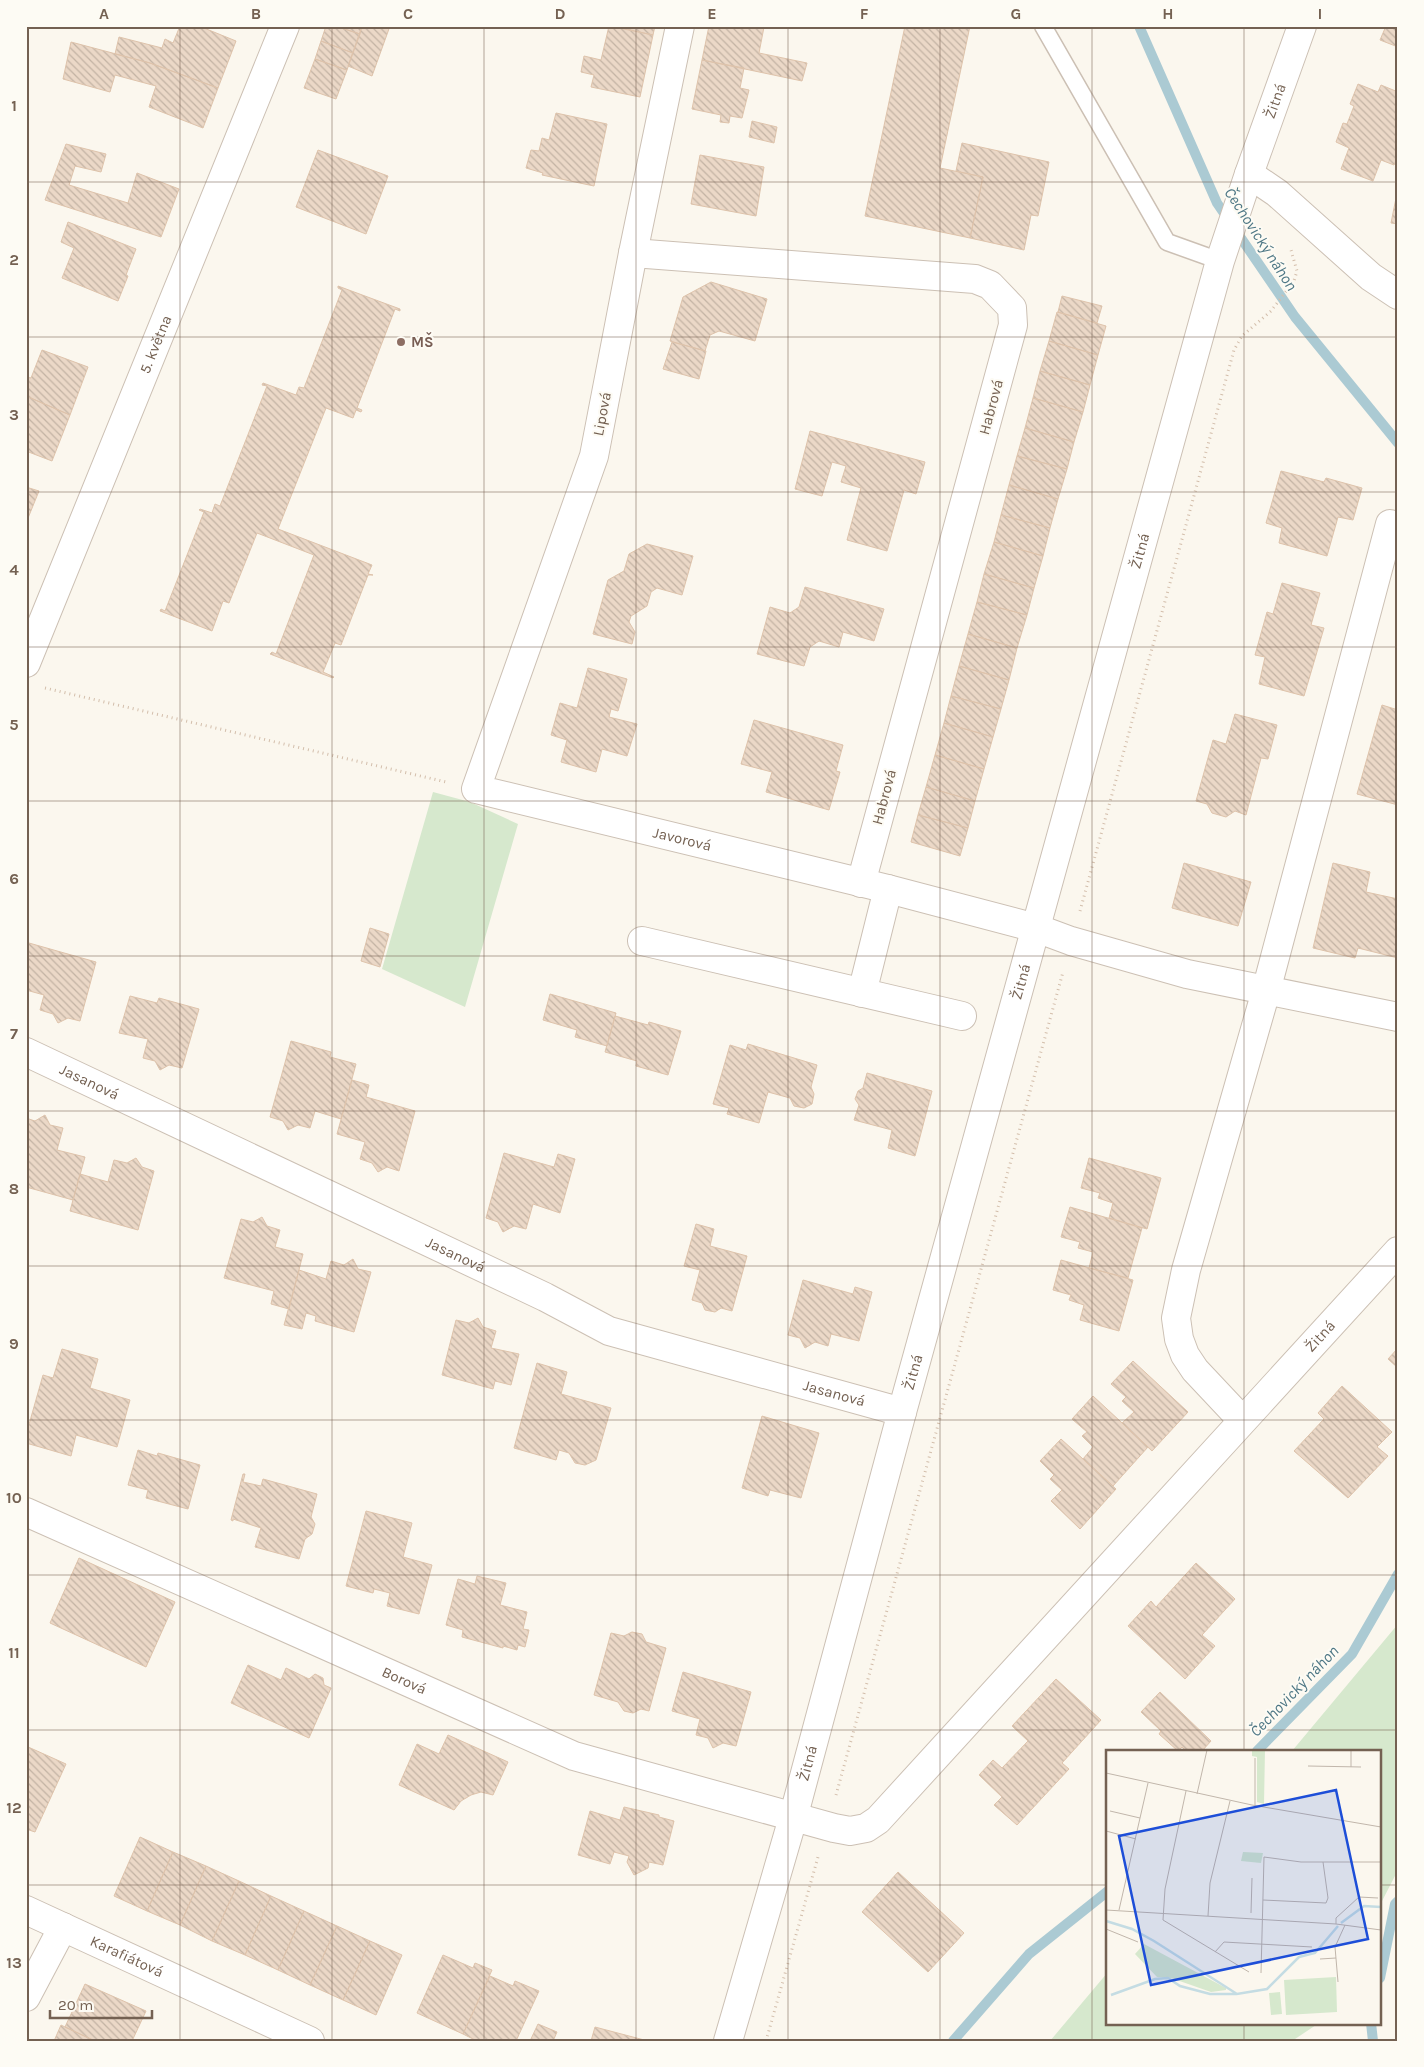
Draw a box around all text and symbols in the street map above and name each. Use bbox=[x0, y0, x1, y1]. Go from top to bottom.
text: A bbox=[99, 4, 109, 23]
text: B bbox=[251, 4, 261, 23]
text: C bbox=[403, 4, 413, 23]
text: D bbox=[555, 4, 566, 23]
text: E bbox=[707, 4, 717, 23]
text: F bbox=[860, 4, 869, 23]
text: G bbox=[1011, 4, 1021, 23]
text: H bbox=[1162, 4, 1174, 23]
text: I bbox=[1318, 4, 1322, 23]
street label: Žitná bbox=[1261, 81, 1290, 121]
text: 1 bbox=[11, 96, 17, 115]
water label: Čechovický náhon bbox=[1220, 184, 1302, 294]
text: 2 bbox=[9, 250, 19, 269]
street label: 5. května bbox=[136, 313, 175, 376]
place label: MŠ bbox=[411, 331, 434, 351]
marker: MŠ bbox=[395, 336, 407, 348]
street label: Habrová bbox=[975, 377, 1007, 437]
street label: Lipová bbox=[589, 391, 615, 437]
text: 3 bbox=[9, 405, 19, 424]
street label: Žitná bbox=[1126, 531, 1153, 571]
text: 4 bbox=[9, 560, 19, 579]
text: 5 bbox=[9, 715, 19, 734]
street label: Habrová bbox=[868, 767, 900, 827]
street label: Javorová bbox=[651, 823, 713, 855]
text: 6 bbox=[9, 869, 19, 888]
street label: Žitná bbox=[1007, 962, 1034, 1002]
text: 7 bbox=[10, 1024, 18, 1043]
street label: Jasanová bbox=[57, 1060, 122, 1104]
text: 8 bbox=[9, 1179, 19, 1198]
street label: Jasanová bbox=[423, 1233, 488, 1276]
street label: Žitná bbox=[1301, 1317, 1339, 1356]
text: 9 bbox=[9, 1334, 19, 1353]
street label: Žitná bbox=[899, 1352, 927, 1392]
street label: Jasanová bbox=[801, 1376, 867, 1410]
text: 10 bbox=[6, 1488, 22, 1507]
water label: Čechovický náhon bbox=[1246, 1641, 1342, 1741]
text: 11 bbox=[8, 1643, 20, 1662]
street label: Borová bbox=[379, 1663, 429, 1698]
street label: Žitná bbox=[794, 1743, 821, 1783]
inset map bbox=[1106, 1750, 1382, 2024]
text: 12 bbox=[6, 1798, 22, 1817]
street label: Karafiátová bbox=[87, 1932, 166, 1981]
text: 13 bbox=[6, 1953, 22, 1972]
scale bar bbox=[50, 1987, 152, 2019]
text: 20 m bbox=[58, 1996, 93, 2014]

